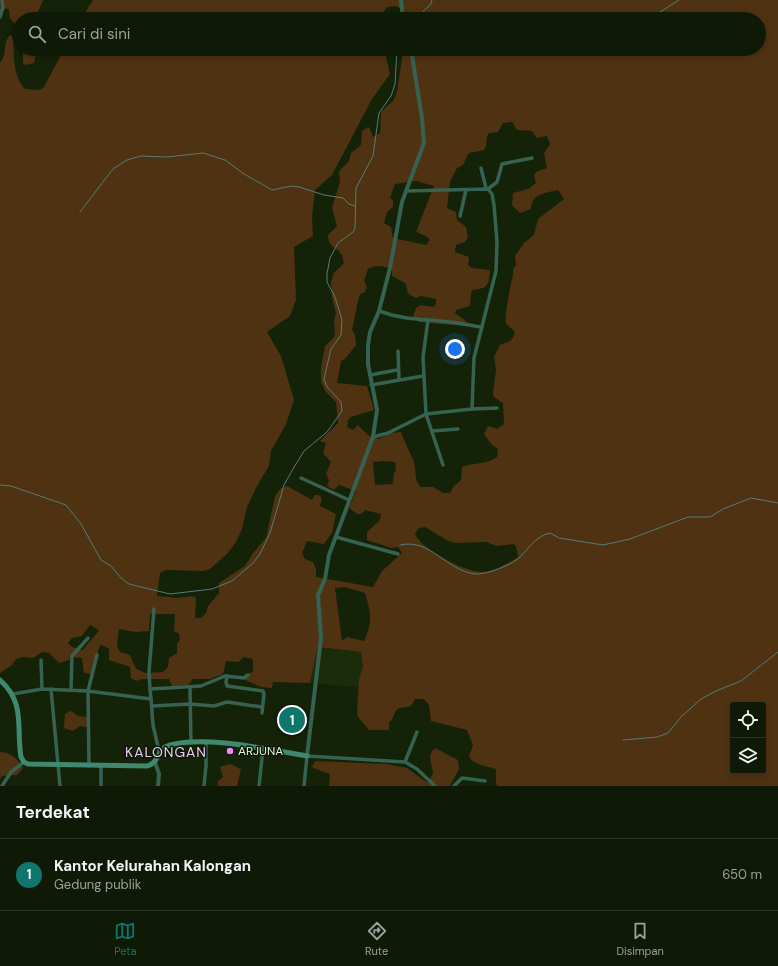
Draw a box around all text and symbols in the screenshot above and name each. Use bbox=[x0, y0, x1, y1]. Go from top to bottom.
search box bbox=[12, 12, 766, 56]
icon: search bbox=[26, 23, 48, 45]
text: Cari di sini bbox=[58, 24, 130, 44]
your location bbox=[445, 339, 465, 359]
map controls bbox=[730, 702, 766, 774]
button: locate bbox=[730, 702, 766, 738]
pin: 1 bbox=[279, 705, 305, 735]
button: layers bbox=[730, 738, 766, 774]
district label: KALONGAN bbox=[125, 743, 207, 761]
place label: ARJUNA bbox=[238, 743, 283, 759]
marker: ARJUNA bbox=[225, 746, 235, 756]
text: Terdekat bbox=[16, 801, 90, 823]
text: Kantor Kelurahan Kalongan bbox=[54, 856, 251, 876]
text: 1 bbox=[27, 866, 31, 883]
text: 650 m bbox=[722, 866, 762, 883]
text: Gedung publik bbox=[54, 876, 141, 893]
tab: Peta bbox=[114, 920, 137, 958]
tab: Rute bbox=[365, 920, 388, 958]
tab: Disimpan bbox=[616, 920, 664, 958]

